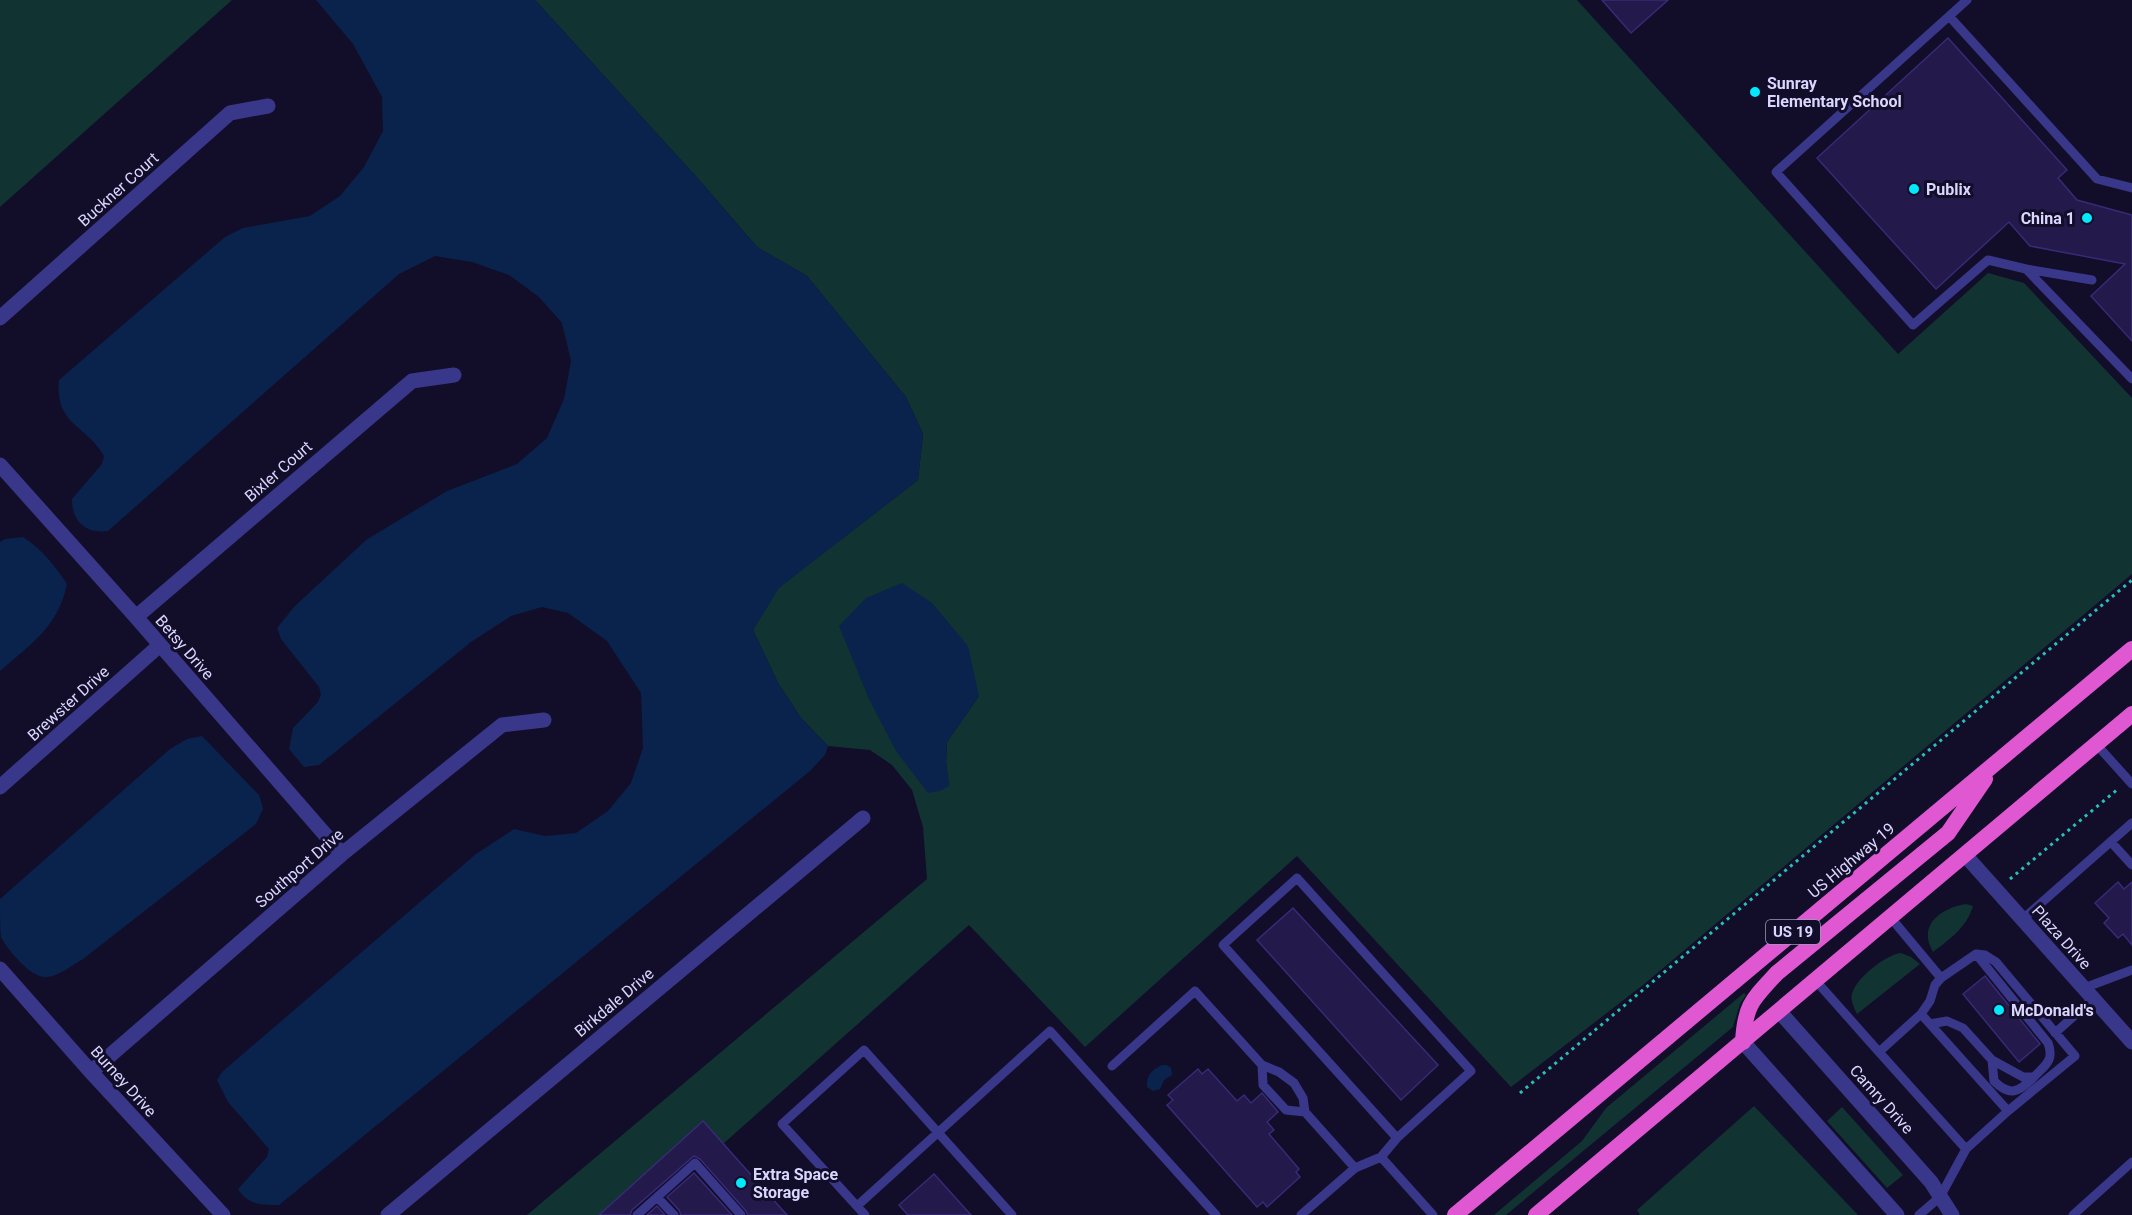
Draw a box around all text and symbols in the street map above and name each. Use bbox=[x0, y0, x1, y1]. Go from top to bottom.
place label: Sunray Elementary School bbox=[1767, 74, 1902, 111]
marker: Sunray Elementary School bbox=[1748, 85, 1762, 99]
street label: Buckner Court bbox=[74, 148, 162, 230]
place label: Publix bbox=[1926, 180, 1972, 199]
marker: Publix bbox=[1907, 182, 1921, 196]
place label: China 1 bbox=[2021, 209, 2075, 228]
marker: China 1 bbox=[2080, 211, 2094, 225]
street label: Bixler Court bbox=[241, 437, 316, 506]
street label: Betsy Drive bbox=[151, 611, 218, 684]
street label: Brewster Drive bbox=[24, 662, 113, 745]
street label: US Highway 19 bbox=[1804, 819, 1898, 902]
street label: Southport Drive bbox=[251, 825, 347, 912]
street label: Plaza Drive bbox=[2028, 902, 2095, 973]
road number: US 19 bbox=[1766, 920, 1820, 944]
street label: Birkdale Drive bbox=[571, 964, 658, 1041]
place label: McDonald's bbox=[2011, 1001, 2094, 1020]
marker: McDonald's bbox=[1992, 1003, 2006, 1017]
street label: Burney Drive bbox=[87, 1042, 160, 1121]
street label: Camry Drive bbox=[1846, 1061, 1918, 1138]
place label: Extra Space Storage bbox=[753, 1165, 838, 1202]
marker: Extra Space Storage bbox=[734, 1176, 748, 1190]

